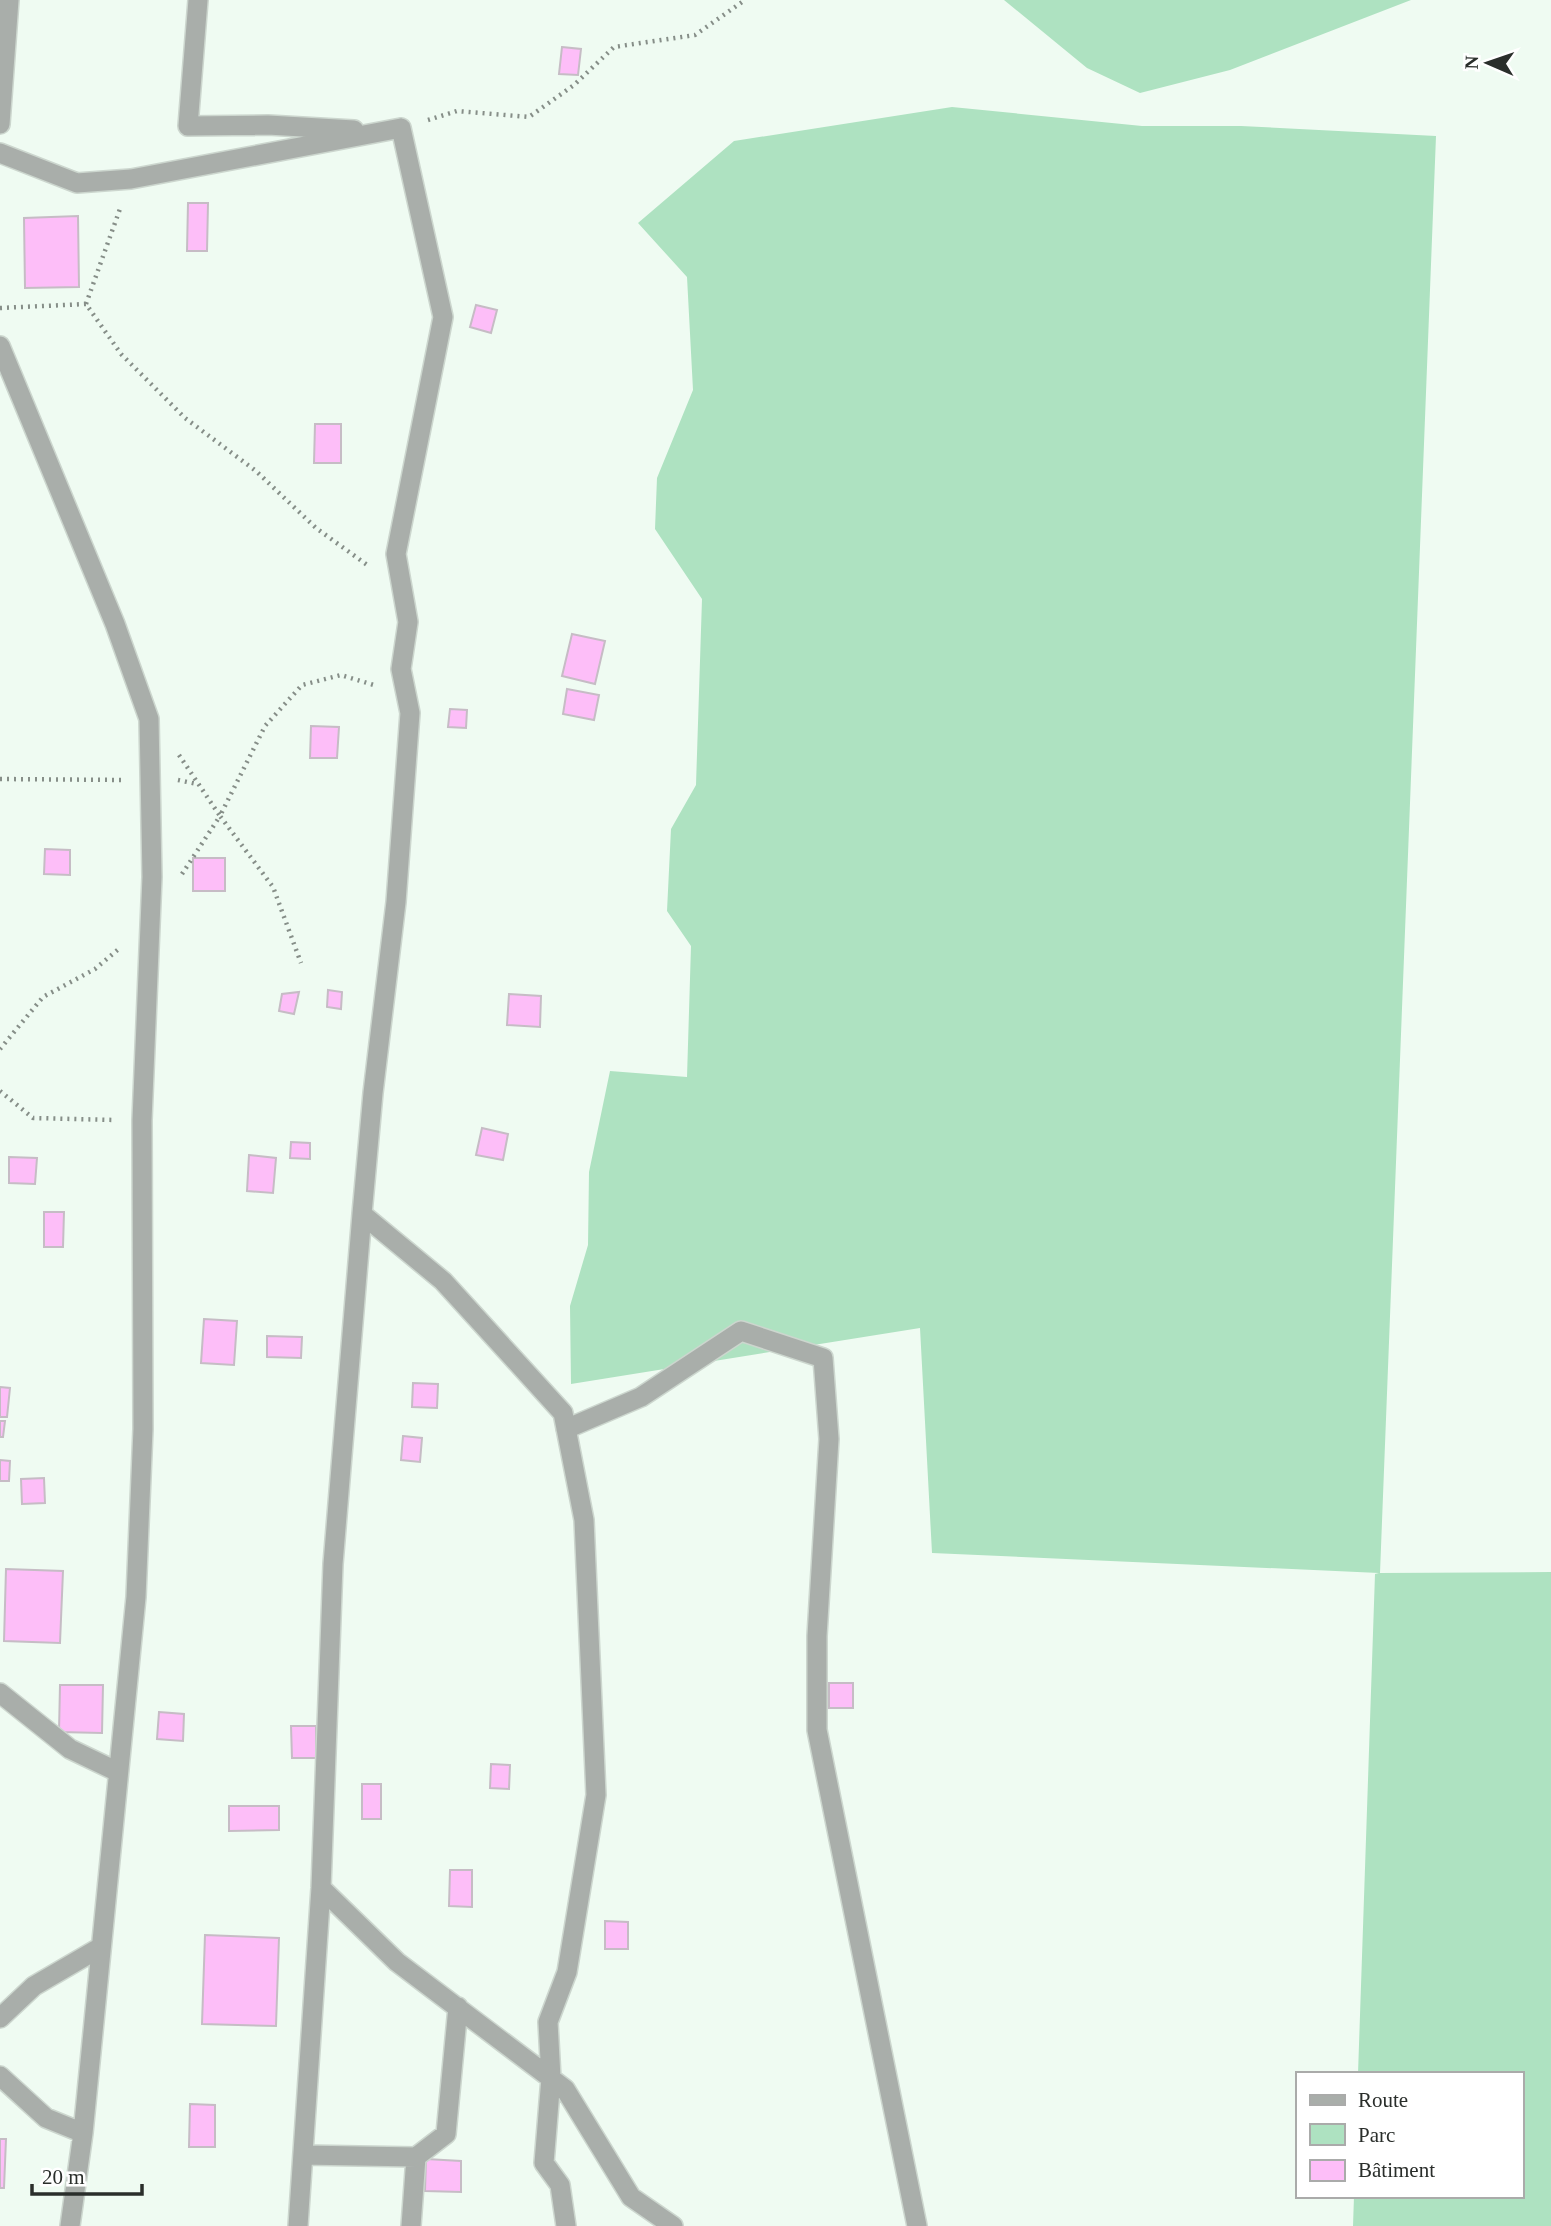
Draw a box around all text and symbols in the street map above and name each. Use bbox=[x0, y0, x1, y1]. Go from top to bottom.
north arrow bbox=[1453, 28, 1523, 98]
text: N bbox=[1461, 55, 1482, 70]
legend bbox=[1296, 2072, 1523, 2198]
text: Route bbox=[1358, 2088, 1408, 2112]
text: Parc bbox=[1358, 2123, 1395, 2147]
scale bar bbox=[32, 2152, 142, 2196]
text: Bâtiment bbox=[1358, 2158, 1435, 2182]
text: 20 m bbox=[42, 2165, 85, 2189]

